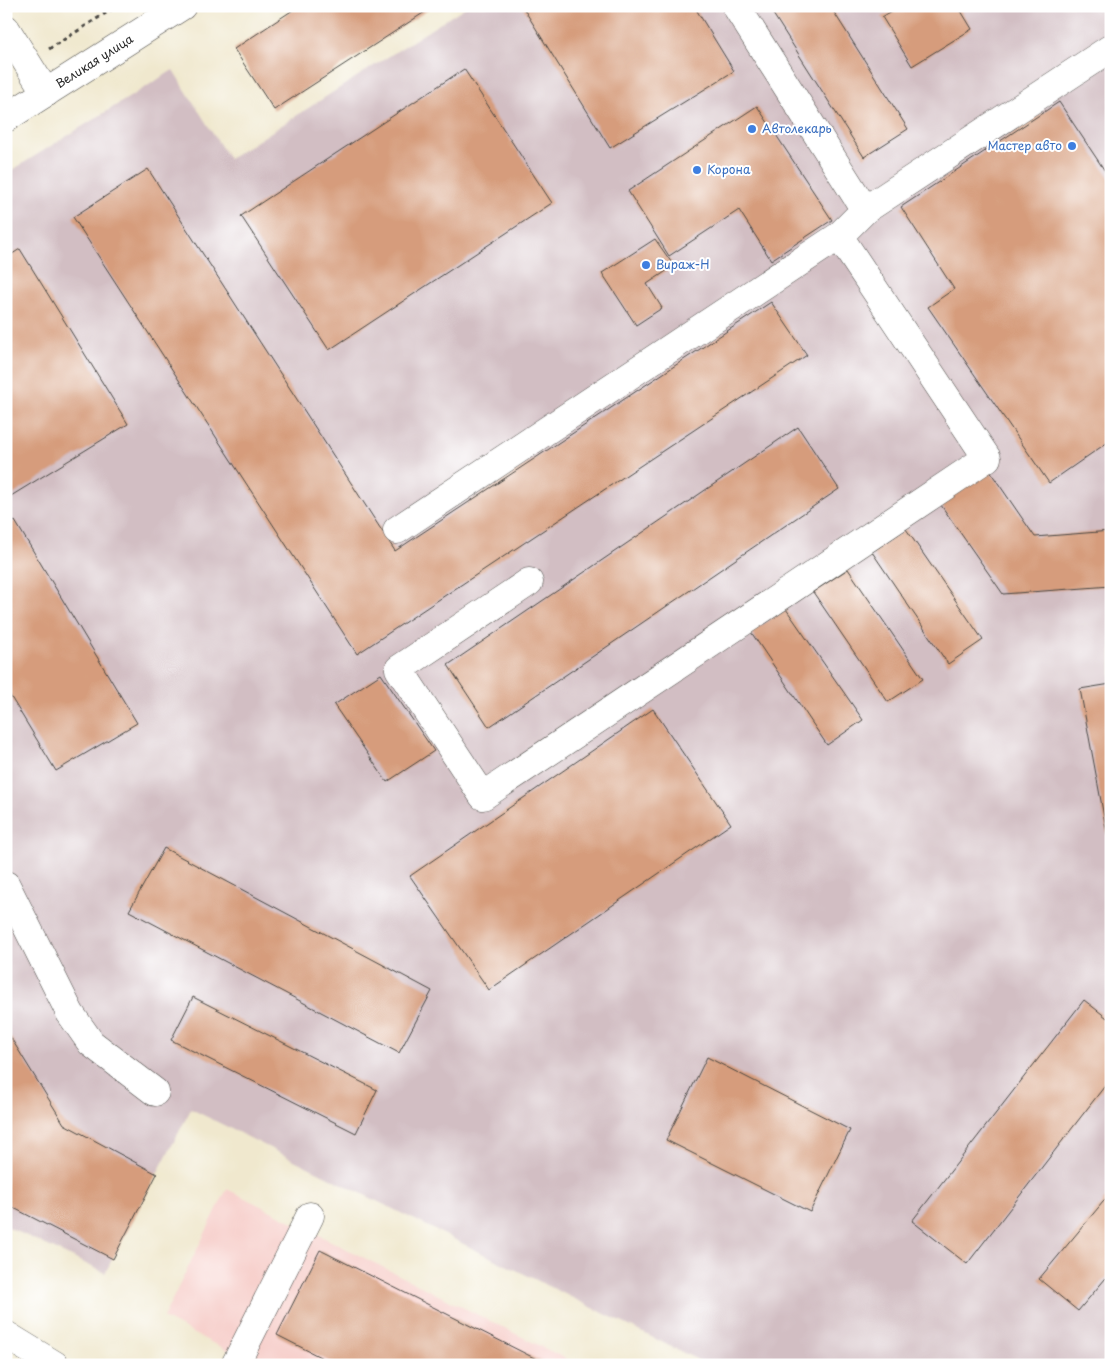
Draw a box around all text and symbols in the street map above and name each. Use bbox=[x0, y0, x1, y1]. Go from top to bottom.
street label: Великая улица bbox=[52, 29, 137, 92]
place label: Автолекарь bbox=[762, 119, 832, 137]
marker: Автолекарь bbox=[746, 123, 758, 135]
place label: Мастер авто bbox=[987, 136, 1062, 154]
marker: Мастер авто bbox=[1066, 140, 1078, 152]
place label: Корона bbox=[707, 160, 751, 178]
marker: Корона bbox=[691, 164, 703, 176]
place label: Вираж-Н bbox=[656, 255, 710, 273]
marker: Вираж-Н bbox=[640, 259, 652, 271]

